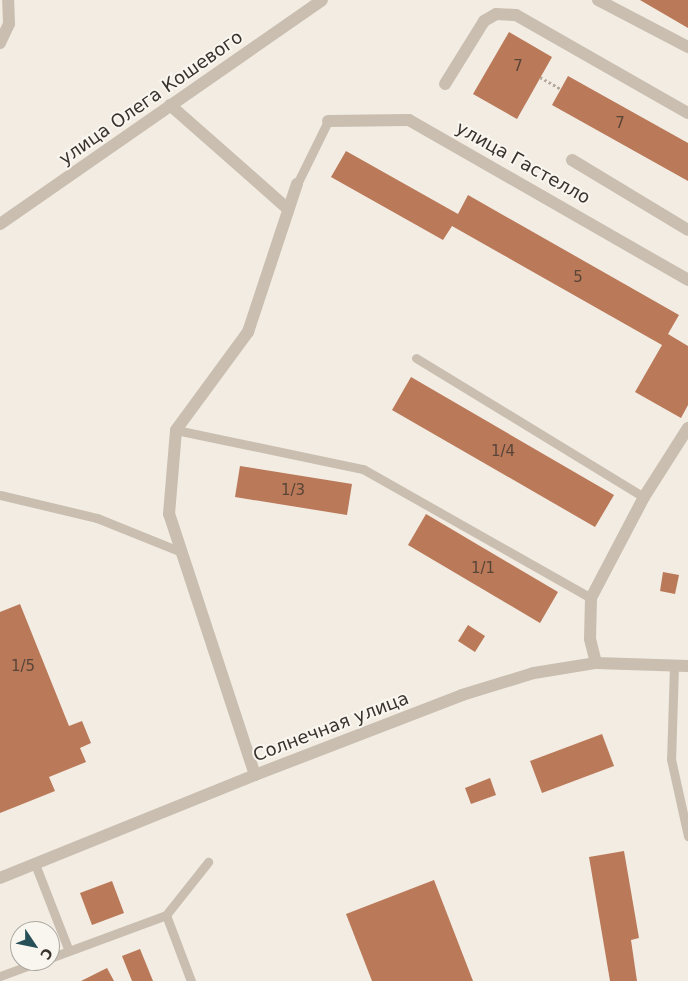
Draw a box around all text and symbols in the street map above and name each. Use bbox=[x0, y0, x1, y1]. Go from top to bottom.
street label: улица Олега Кошевого bbox=[55, 26, 247, 170]
house number: 7 bbox=[513, 58, 523, 76]
house number: 7 bbox=[615, 115, 625, 133]
street label: улица Гастелло bbox=[452, 117, 594, 209]
house number: 5 bbox=[573, 269, 583, 287]
house number: 1/4 bbox=[491, 443, 515, 461]
house number: 1/3 bbox=[281, 482, 305, 500]
house number: 1/1 bbox=[471, 560, 495, 578]
house number: 1/5 bbox=[11, 658, 35, 676]
street label: Солнечная улица bbox=[250, 687, 412, 767]
north arrow bbox=[10, 921, 60, 971]
text: С bbox=[37, 945, 56, 963]

